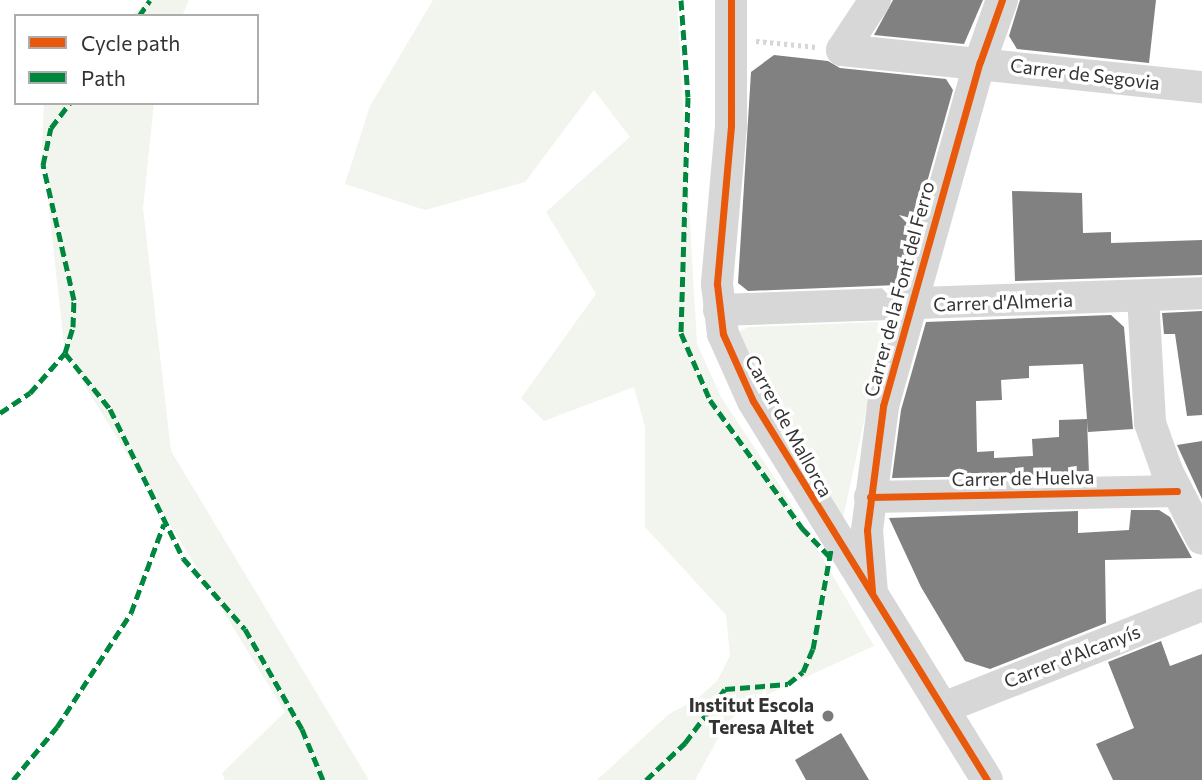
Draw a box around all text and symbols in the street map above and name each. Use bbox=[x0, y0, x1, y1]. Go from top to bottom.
legend bbox=[14, 14, 259, 105]
text: Cycle path bbox=[81, 30, 180, 55]
street label: Carrer de Segovia bbox=[1009, 54, 1161, 94]
text: Path bbox=[81, 65, 126, 90]
street label: Carrer de la Font del Ferro bbox=[859, 179, 939, 399]
street label: Carrer d'Almeria bbox=[933, 288, 1073, 316]
street label: Carrer de Mallorca bbox=[740, 351, 838, 501]
street label: Carrer de Huelva bbox=[951, 465, 1095, 491]
street label: Carrer d'Alcanyís bbox=[1001, 620, 1143, 692]
place label: Institut Escola Teresa Altet bbox=[689, 694, 814, 738]
marker: Institut Escola Teresa Altet bbox=[820, 708, 836, 724]

